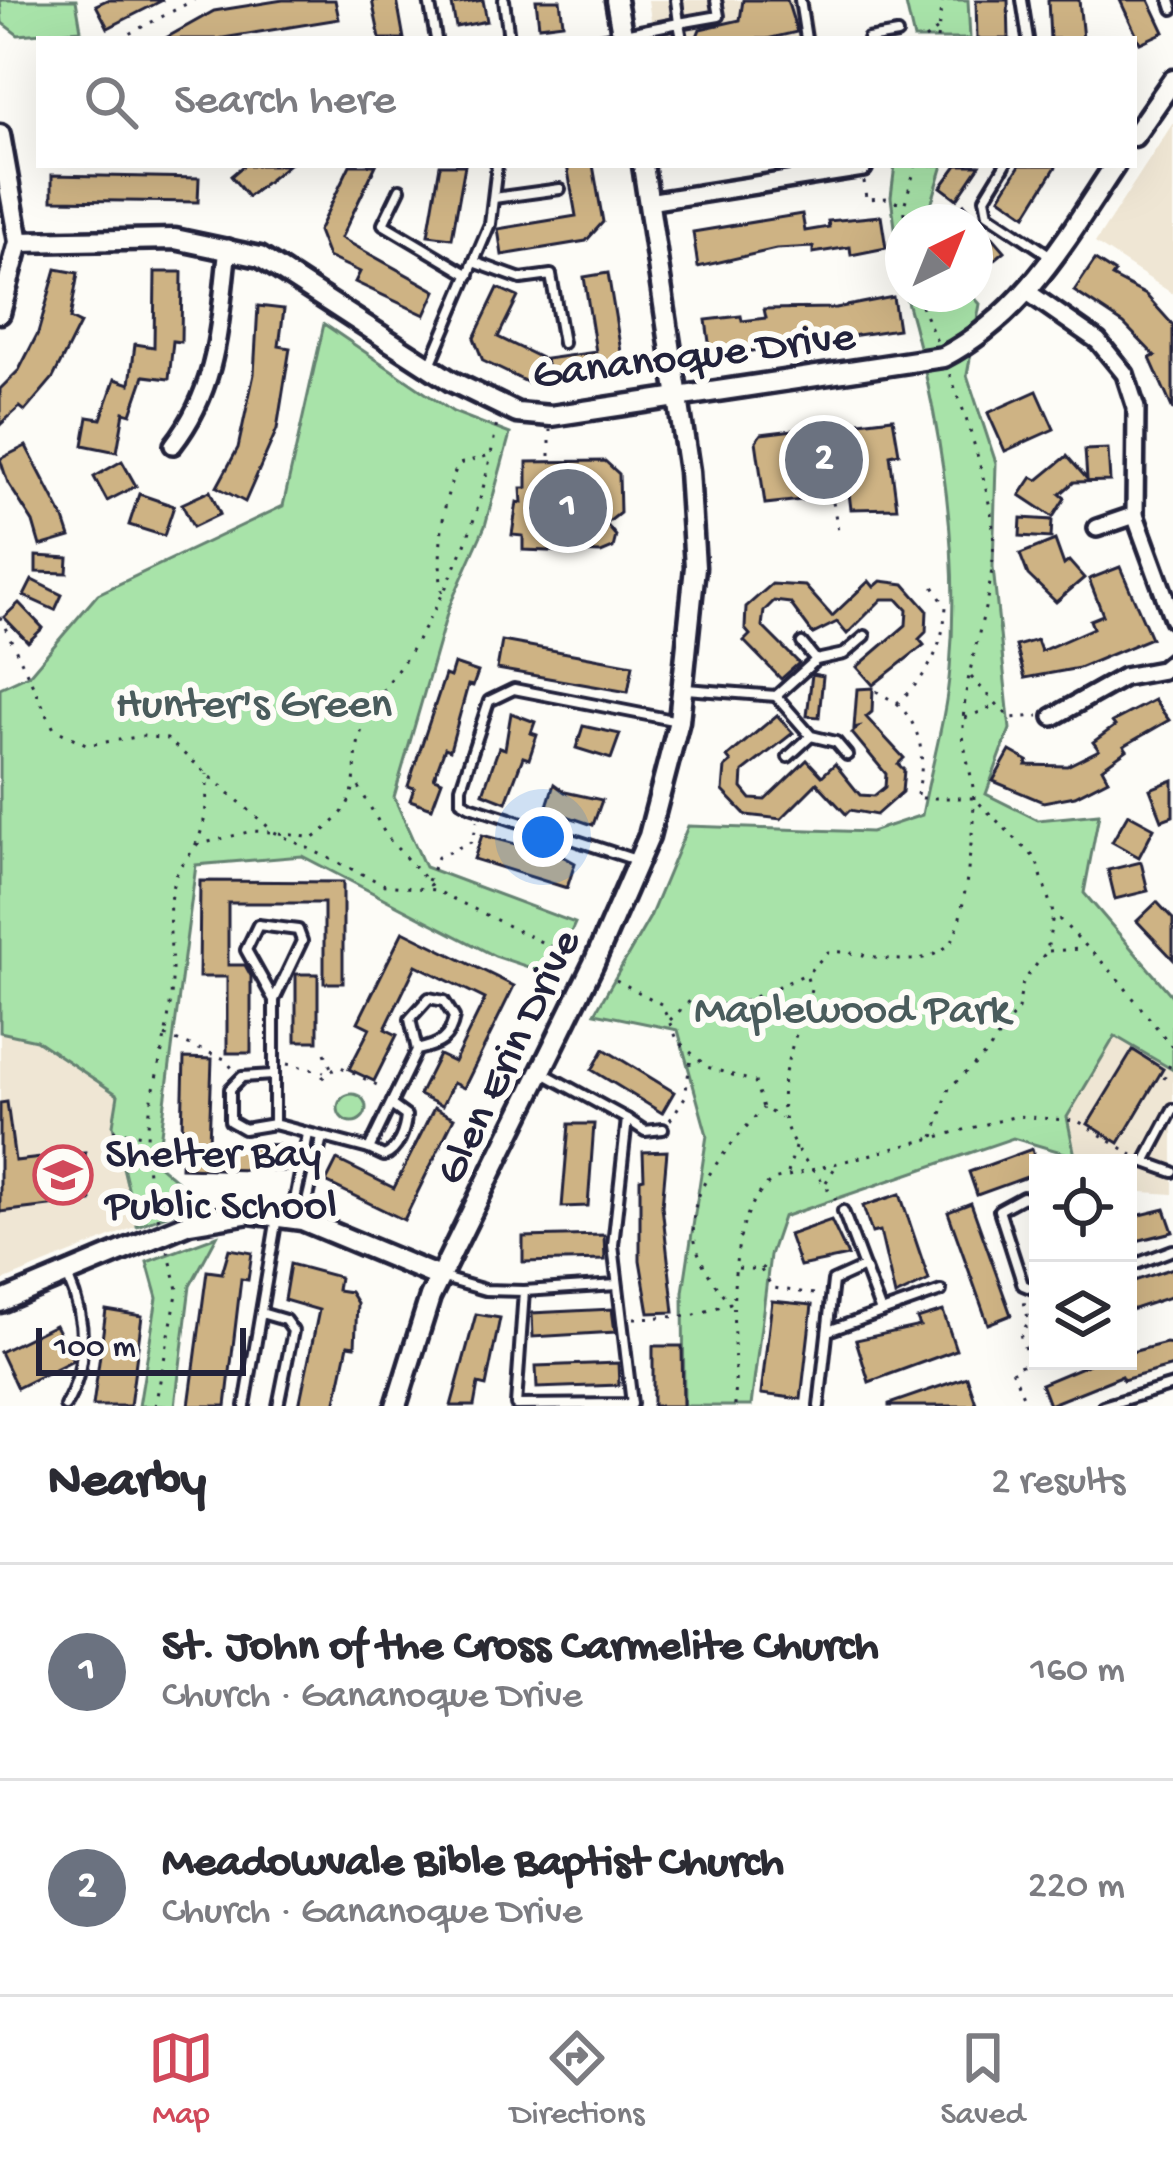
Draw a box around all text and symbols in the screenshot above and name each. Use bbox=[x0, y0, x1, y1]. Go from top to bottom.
search box bbox=[36, 36, 1137, 168]
icon: search bbox=[78, 69, 144, 135]
text: Search here bbox=[174, 76, 396, 129]
north arrow bbox=[885, 204, 993, 312]
street label: Gananoque Drive bbox=[530, 312, 859, 405]
pin: 2 bbox=[785, 415, 863, 505]
pin: 1 bbox=[529, 463, 607, 553]
park label: Hunter's Green bbox=[116, 680, 392, 733]
your location bbox=[513, 807, 573, 867]
street label: Glen Erin Drive bbox=[426, 921, 596, 1195]
park label: Maplewood Park bbox=[694, 986, 1014, 1039]
place label: Shelter Bay Public School bbox=[103, 1130, 337, 1235]
school or university icon: Shelter Bay Public School bbox=[32, 1144, 94, 1206]
map controls bbox=[1029, 1154, 1137, 1370]
button: locate bbox=[1029, 1154, 1137, 1262]
button: layers bbox=[1029, 1262, 1137, 1370]
scale bar bbox=[36, 1322, 246, 1375]
text: 100 m bbox=[54, 1330, 136, 1368]
text: Nearby bbox=[48, 1454, 206, 1514]
text: 2 results bbox=[991, 1461, 1125, 1507]
text: St. John of the Cross Carmelite Church bbox=[162, 1622, 879, 1675]
text: 1 bbox=[79, 1649, 95, 1695]
text: 160 m bbox=[1030, 1649, 1125, 1695]
text: Church · Gananoque Drive bbox=[162, 1675, 582, 1721]
text: Meadowvale Bible Baptist Church bbox=[162, 1838, 784, 1891]
text: 2 bbox=[77, 1865, 97, 1911]
text: 220 m bbox=[1028, 1865, 1125, 1911]
text: Church · Gananoque Drive bbox=[162, 1891, 582, 1937]
tab: Map bbox=[148, 2025, 214, 2135]
tab: Directions bbox=[510, 2025, 644, 2135]
tab: Saved bbox=[940, 2025, 1025, 2135]

